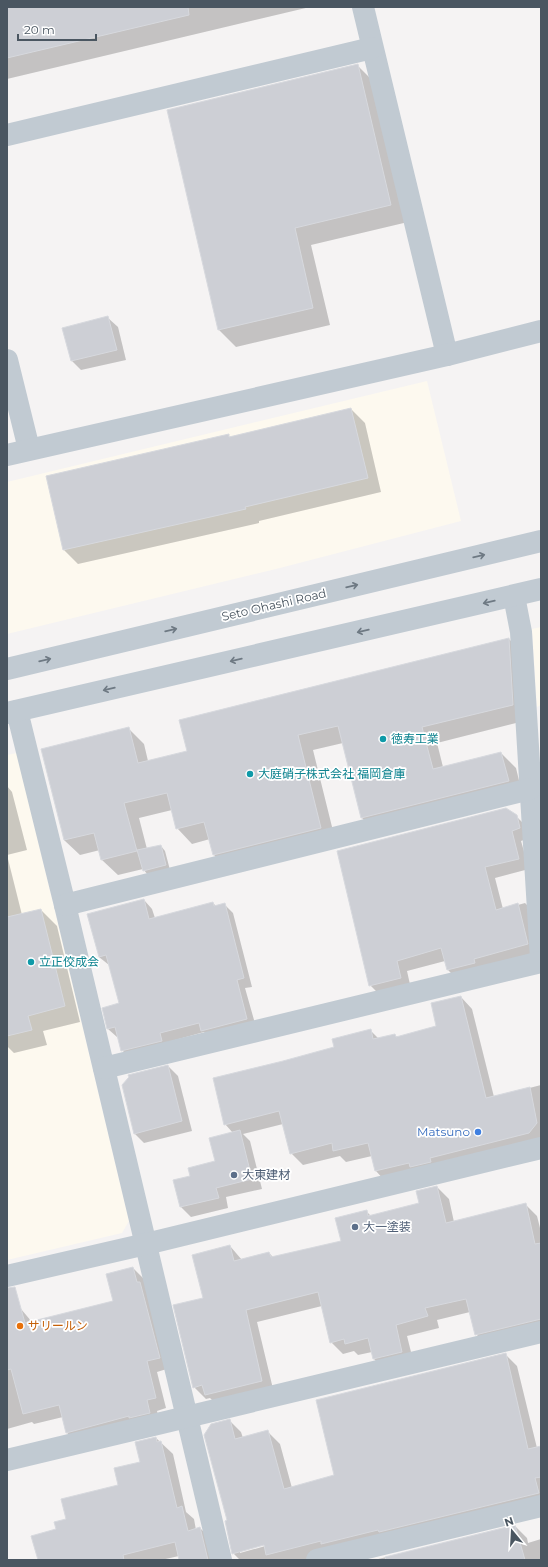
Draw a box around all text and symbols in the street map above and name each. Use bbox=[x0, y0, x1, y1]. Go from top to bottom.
scale bar bbox=[18, 16, 96, 42]
text: 20 m bbox=[24, 22, 55, 37]
one-way arrow bbox=[472, 552, 485, 560]
one-way arrow bbox=[345, 582, 358, 590]
street label: Seto Ohashi Road bbox=[220, 585, 328, 624]
one-way arrow bbox=[483, 598, 496, 606]
one-way arrow bbox=[165, 625, 178, 633]
one-way arrow bbox=[357, 627, 370, 635]
one-way arrow bbox=[38, 656, 51, 663]
one-way arrow bbox=[230, 657, 243, 664]
one-way arrow bbox=[103, 686, 116, 694]
place label: 徳寿工業 bbox=[391, 731, 439, 746]
marker: 徳寿工業 bbox=[378, 734, 388, 744]
place label: 大庭硝子株式会社 福岡倉庫 bbox=[258, 766, 405, 781]
marker: 大庭硝子株式会社 福岡倉庫 bbox=[245, 769, 255, 779]
place label: 立正佼成会 bbox=[39, 954, 99, 969]
marker: 立正佼成会 bbox=[26, 957, 36, 967]
place label: Matsuno bbox=[417, 1124, 470, 1139]
marker: Matsuno bbox=[473, 1127, 483, 1137]
place label: 大東建材 bbox=[242, 1167, 290, 1182]
marker: 大東建材 bbox=[229, 1170, 239, 1180]
place label: 大一塗装 bbox=[363, 1219, 411, 1234]
marker: 大一塗装 bbox=[350, 1222, 360, 1232]
place label: サリールン bbox=[28, 1318, 88, 1333]
marker: サリールン bbox=[15, 1321, 25, 1331]
north arrow bbox=[492, 1511, 532, 1551]
text: N bbox=[503, 1513, 515, 1530]

